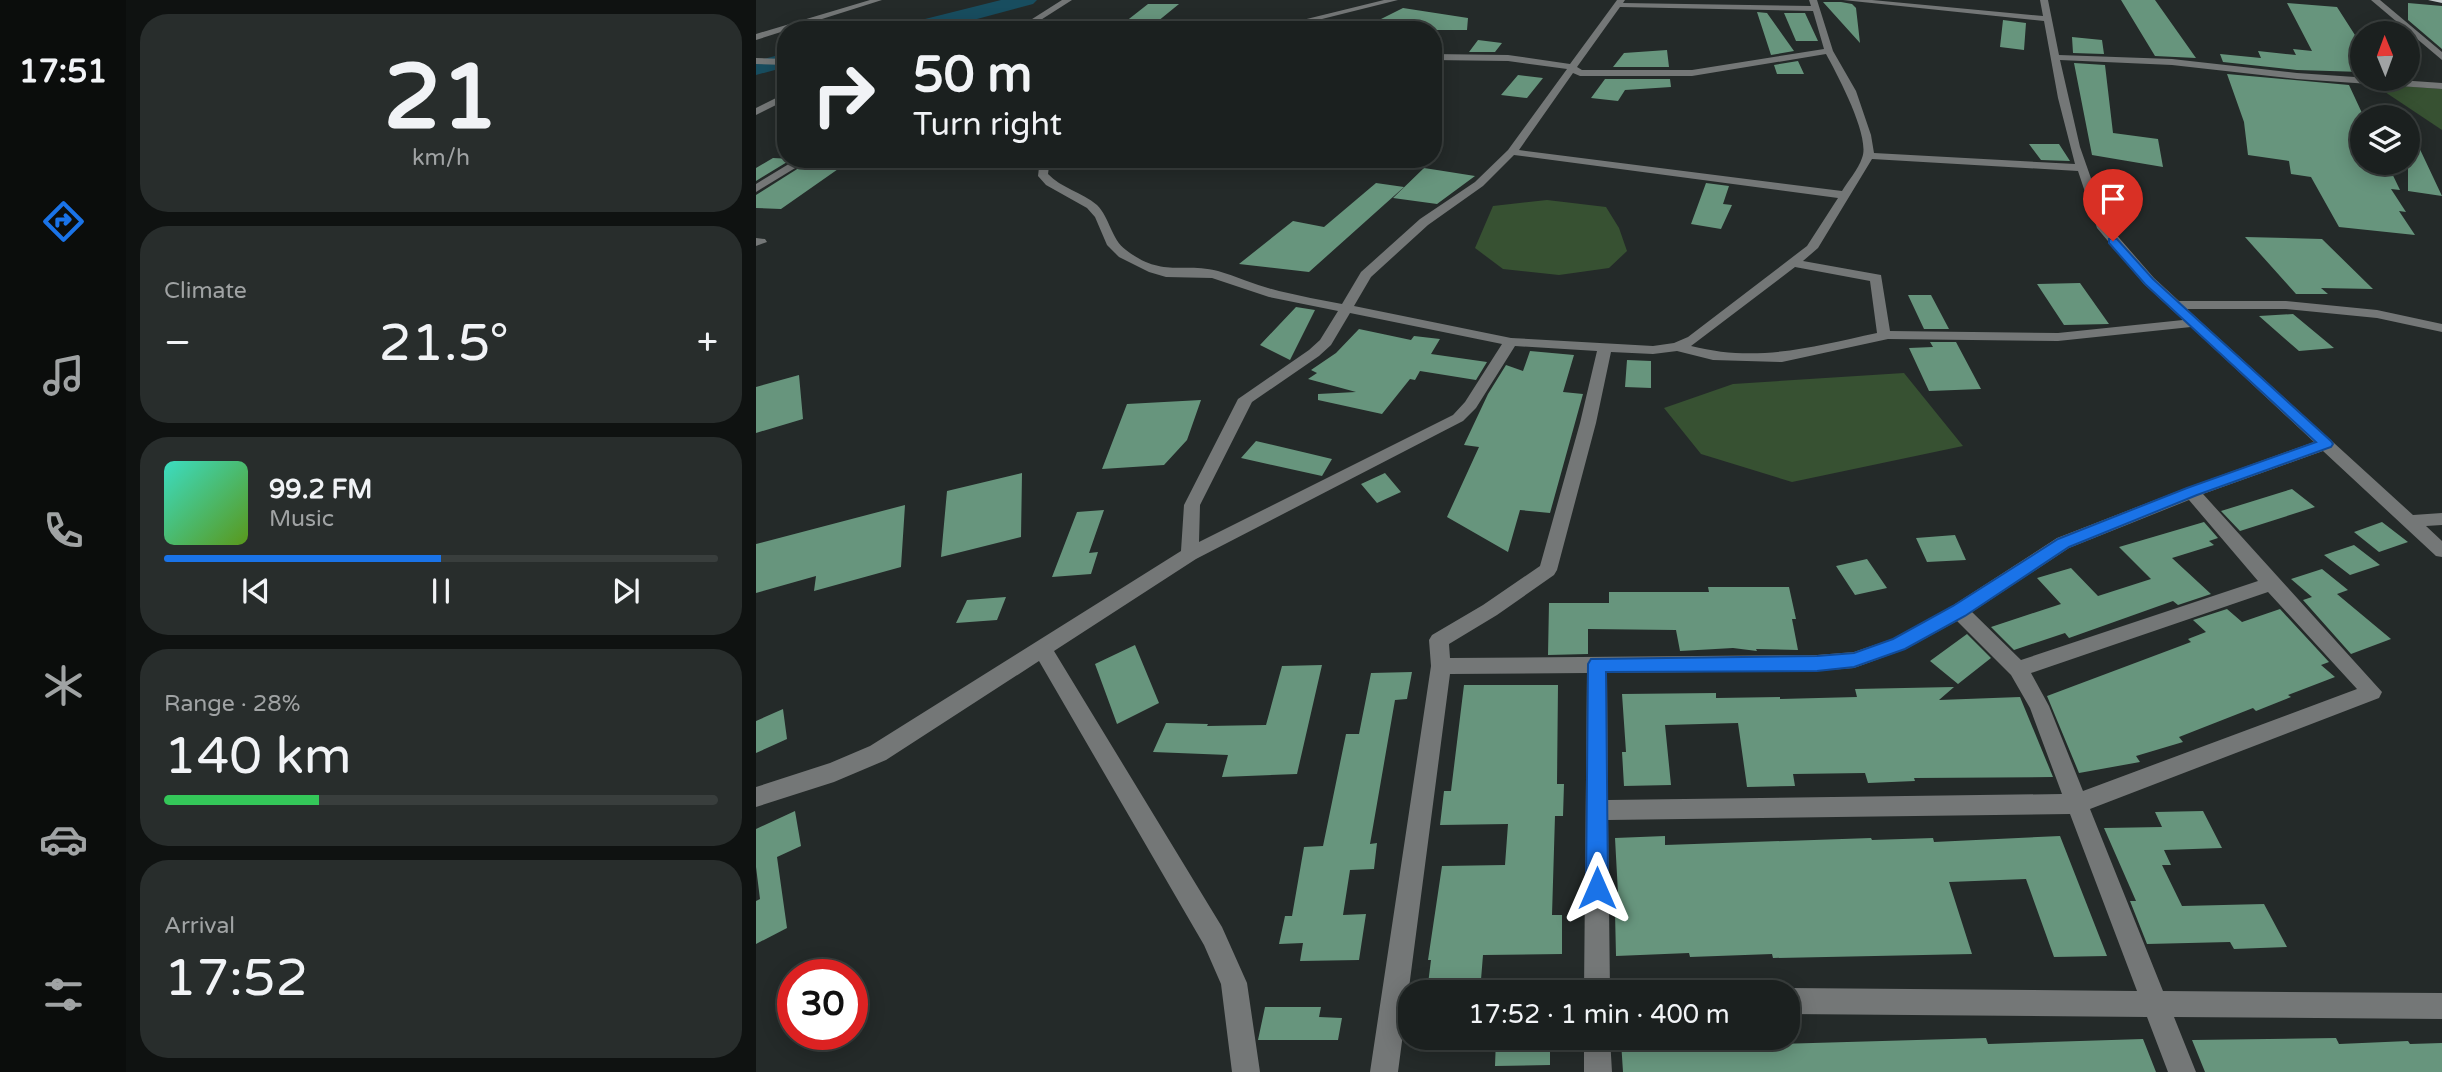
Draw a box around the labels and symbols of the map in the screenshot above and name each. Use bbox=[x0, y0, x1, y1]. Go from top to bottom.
north arrow bbox=[2350, 21, 2420, 91]
pin bbox=[2083, 169, 2143, 241]
position arrow bbox=[1560, 851, 1634, 925]
speed limit sign: 30 bbox=[777, 959, 868, 1050]

